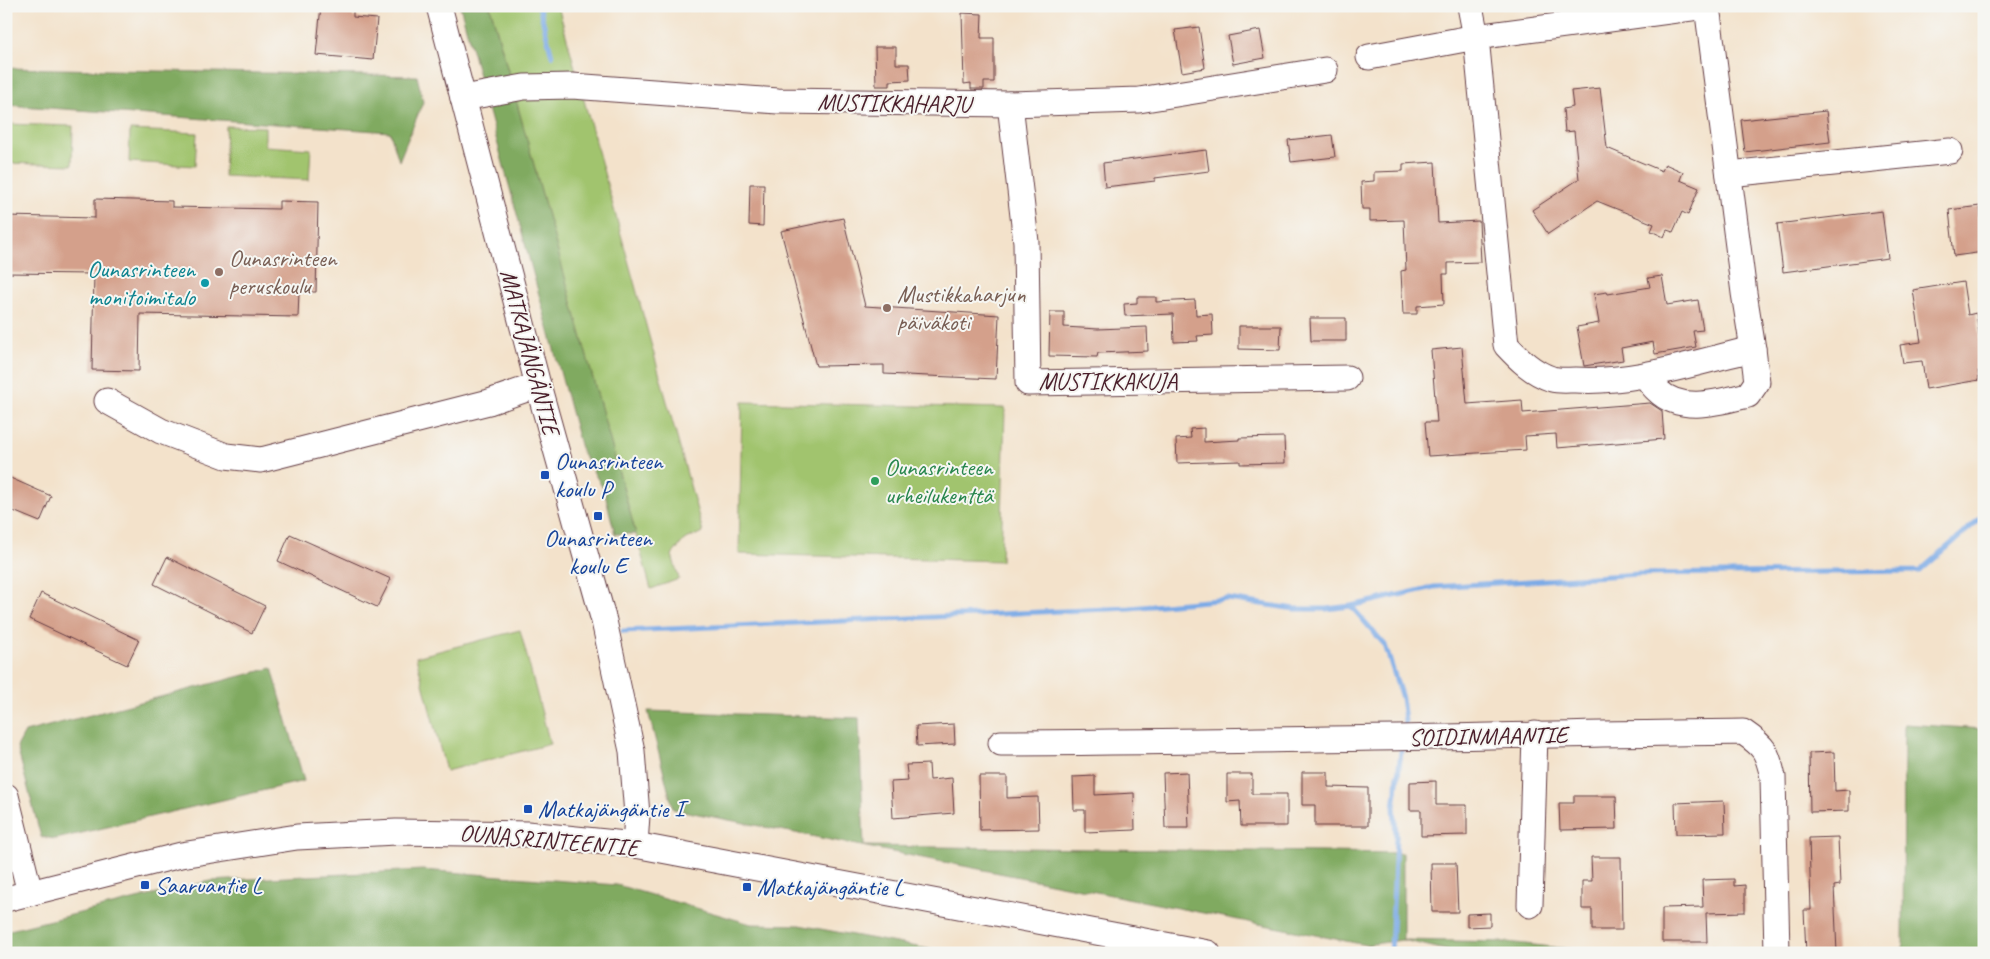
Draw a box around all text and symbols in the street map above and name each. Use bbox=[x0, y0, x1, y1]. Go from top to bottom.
street label: MUSTIKKAHARJU bbox=[817, 87, 975, 119]
place label: Ounasrinteen peruskoulu bbox=[229, 243, 338, 301]
place label: Ounasrinteen monitoimitalo bbox=[87, 254, 197, 312]
marker: Ounasrinteen peruskoulu bbox=[213, 266, 225, 278]
street label: MATKAJÄNGÄNTIE bbox=[493, 266, 567, 441]
marker: Ounasrinteen monitoimitalo bbox=[199, 277, 211, 289]
place label: Mustikkaharjun päiväkoti bbox=[897, 279, 1026, 337]
marker: Mustikkaharjun päiväkoti bbox=[881, 302, 893, 314]
street label: MUSTIKKAKUJA bbox=[1039, 366, 1178, 396]
place label: Ounasrinteen koulu P bbox=[555, 446, 664, 504]
place label: Ounasrinteen urheilukenttä bbox=[885, 452, 994, 510]
marker: Ounasrinteen koulu P bbox=[539, 469, 551, 481]
marker: Ounasrinteen urheilukenttä bbox=[869, 475, 881, 487]
marker: Ounasrinteen koulu E bbox=[592, 510, 604, 522]
place label: Ounasrinteen koulu E bbox=[544, 523, 653, 581]
street label: SOIDINMAANTIE bbox=[1409, 720, 1571, 752]
place label: Matkajängäntie I bbox=[538, 794, 689, 824]
marker: Matkajängäntie I bbox=[522, 803, 534, 815]
street label: OUNASRINTEENTIE bbox=[458, 817, 642, 863]
place label: Saaruantie L bbox=[155, 870, 262, 900]
place label: Matkajängäntie L bbox=[757, 872, 904, 902]
marker: Saaruantie L bbox=[139, 879, 151, 891]
marker: Matkajängäntie L bbox=[741, 881, 753, 893]

